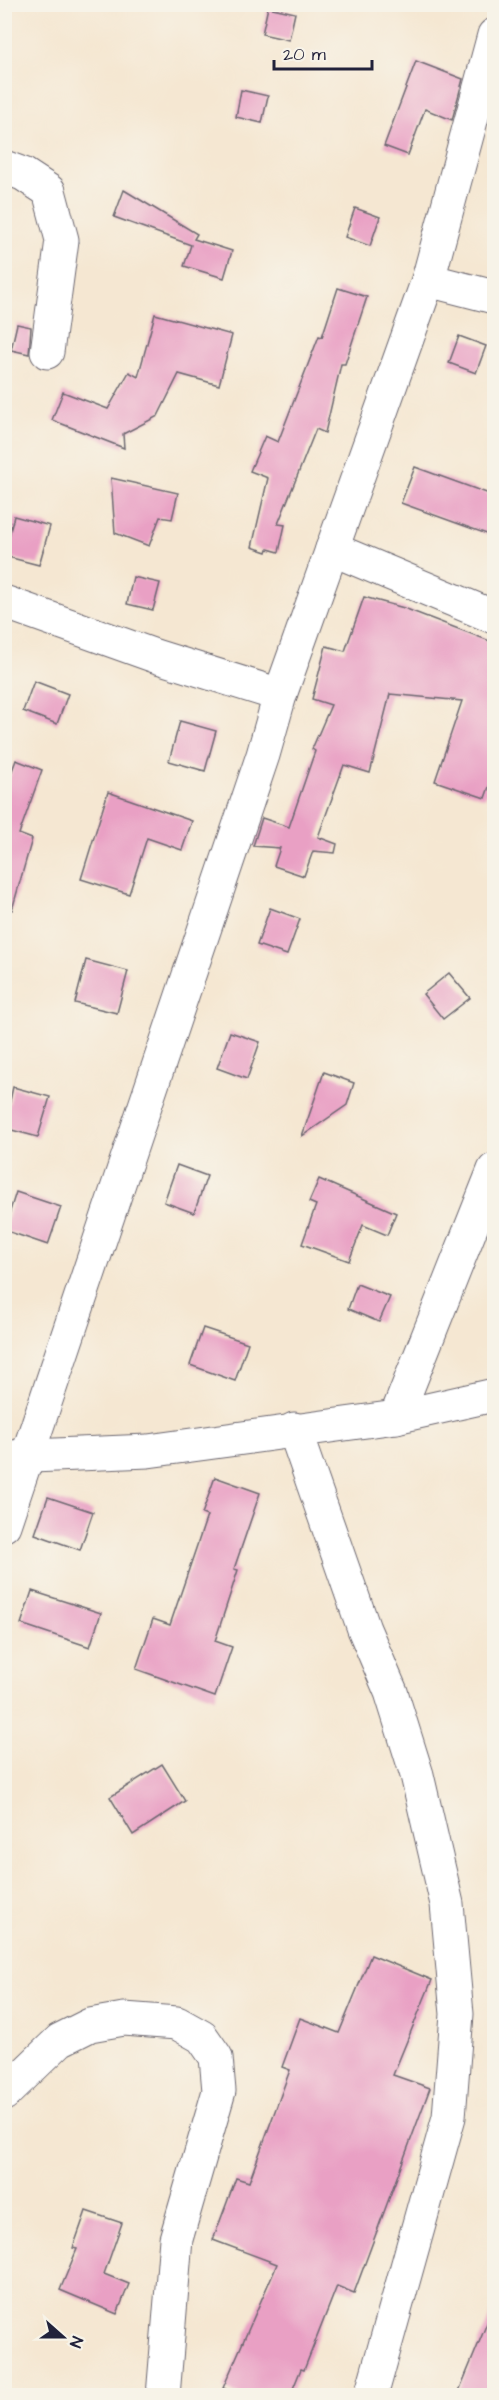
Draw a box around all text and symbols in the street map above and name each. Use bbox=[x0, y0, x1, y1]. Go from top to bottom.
scale bar bbox=[274, 33, 372, 71]
text: 20 m bbox=[283, 42, 326, 67]
north arrow bbox=[33, 2307, 93, 2367]
text: N bbox=[64, 2333, 88, 2351]

